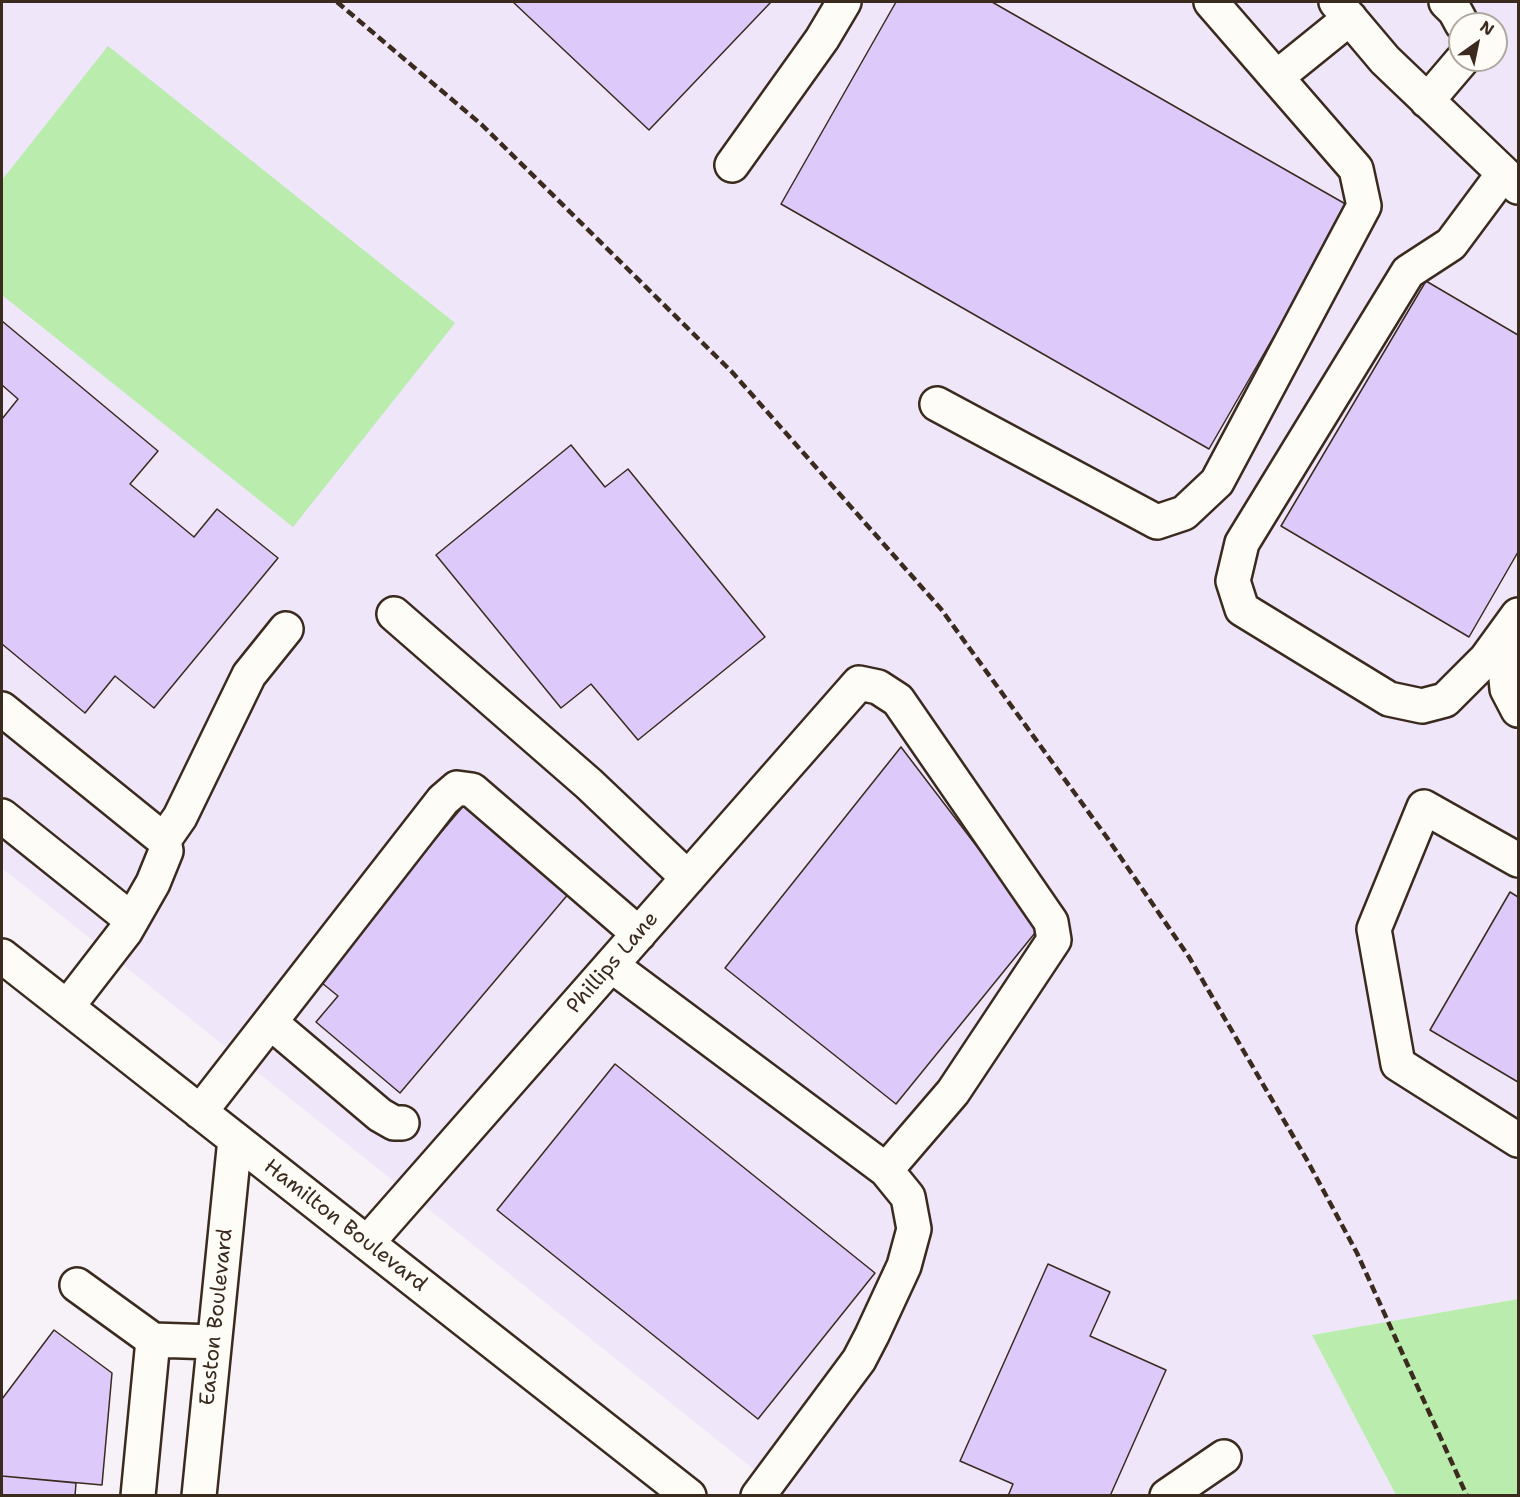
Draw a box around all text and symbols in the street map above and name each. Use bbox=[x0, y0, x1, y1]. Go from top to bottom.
north arrow bbox=[1448, 12, 1508, 72]
text: N bbox=[1476, 16, 1498, 40]
street label: Phillips Lane bbox=[562, 907, 664, 1019]
street label: Hamilton Boulevard bbox=[258, 1154, 432, 1298]
street label: Easton Boulevard bbox=[195, 1227, 239, 1407]

